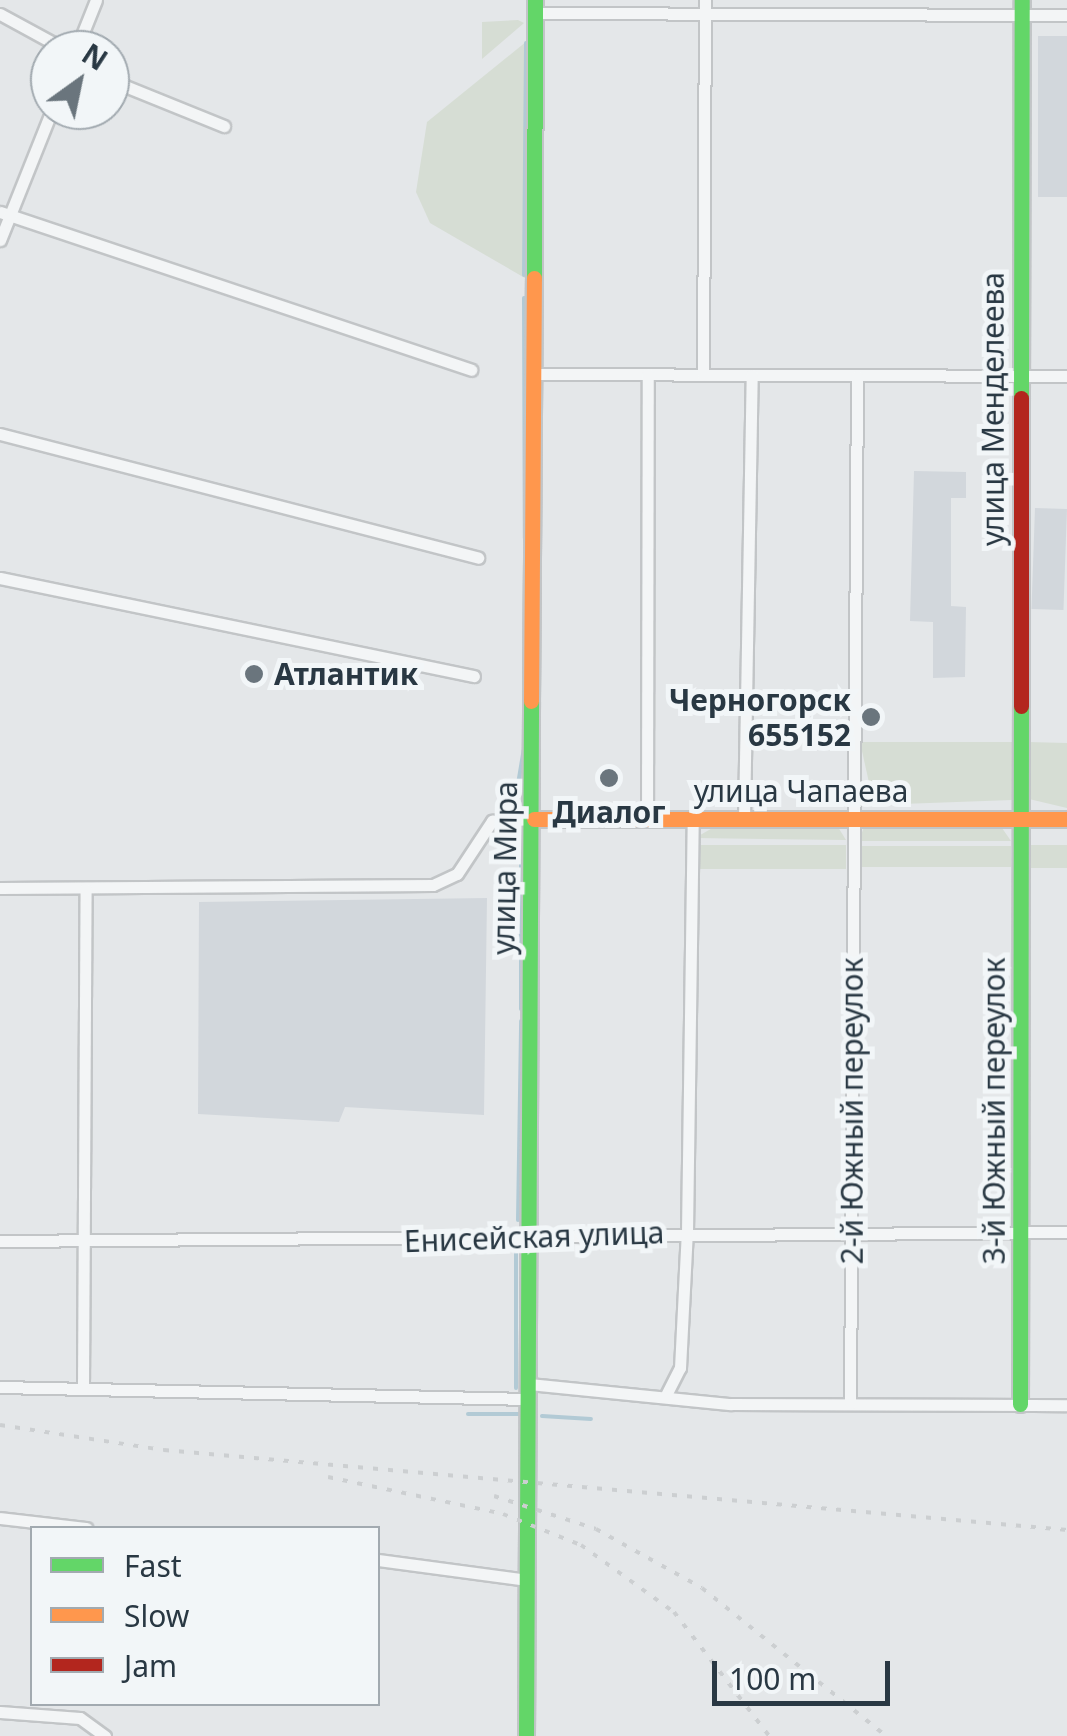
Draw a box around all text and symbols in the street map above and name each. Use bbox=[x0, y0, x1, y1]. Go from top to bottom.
north arrow bbox=[30, 30, 130, 130]
text: N bbox=[75, 34, 115, 79]
street label: улица Менделеева bbox=[975, 272, 1011, 546]
place label: Атлантик bbox=[274, 656, 418, 692]
marker: Атлантик bbox=[243, 663, 265, 685]
place label: Черногорск 655152 bbox=[669, 682, 851, 752]
marker: Черногорск 655152 bbox=[860, 706, 882, 728]
marker: Диалог bbox=[598, 767, 620, 789]
street label: улица Чапаева bbox=[694, 773, 908, 809]
street label: улица Мира bbox=[485, 781, 525, 955]
place label: Диалог bbox=[553, 794, 665, 830]
street label: 2-й Южный переулок bbox=[834, 958, 870, 1264]
street label: 3-й Южный переулок bbox=[976, 958, 1012, 1264]
street label: Енисейская улица bbox=[403, 1214, 665, 1260]
legend bbox=[30, 1526, 380, 1706]
text: Fast bbox=[124, 1545, 182, 1586]
text: Slow bbox=[124, 1595, 189, 1636]
scale bar bbox=[717, 1641, 894, 1703]
text: Jam bbox=[124, 1645, 177, 1686]
text: 100 m bbox=[729, 1658, 816, 1699]

